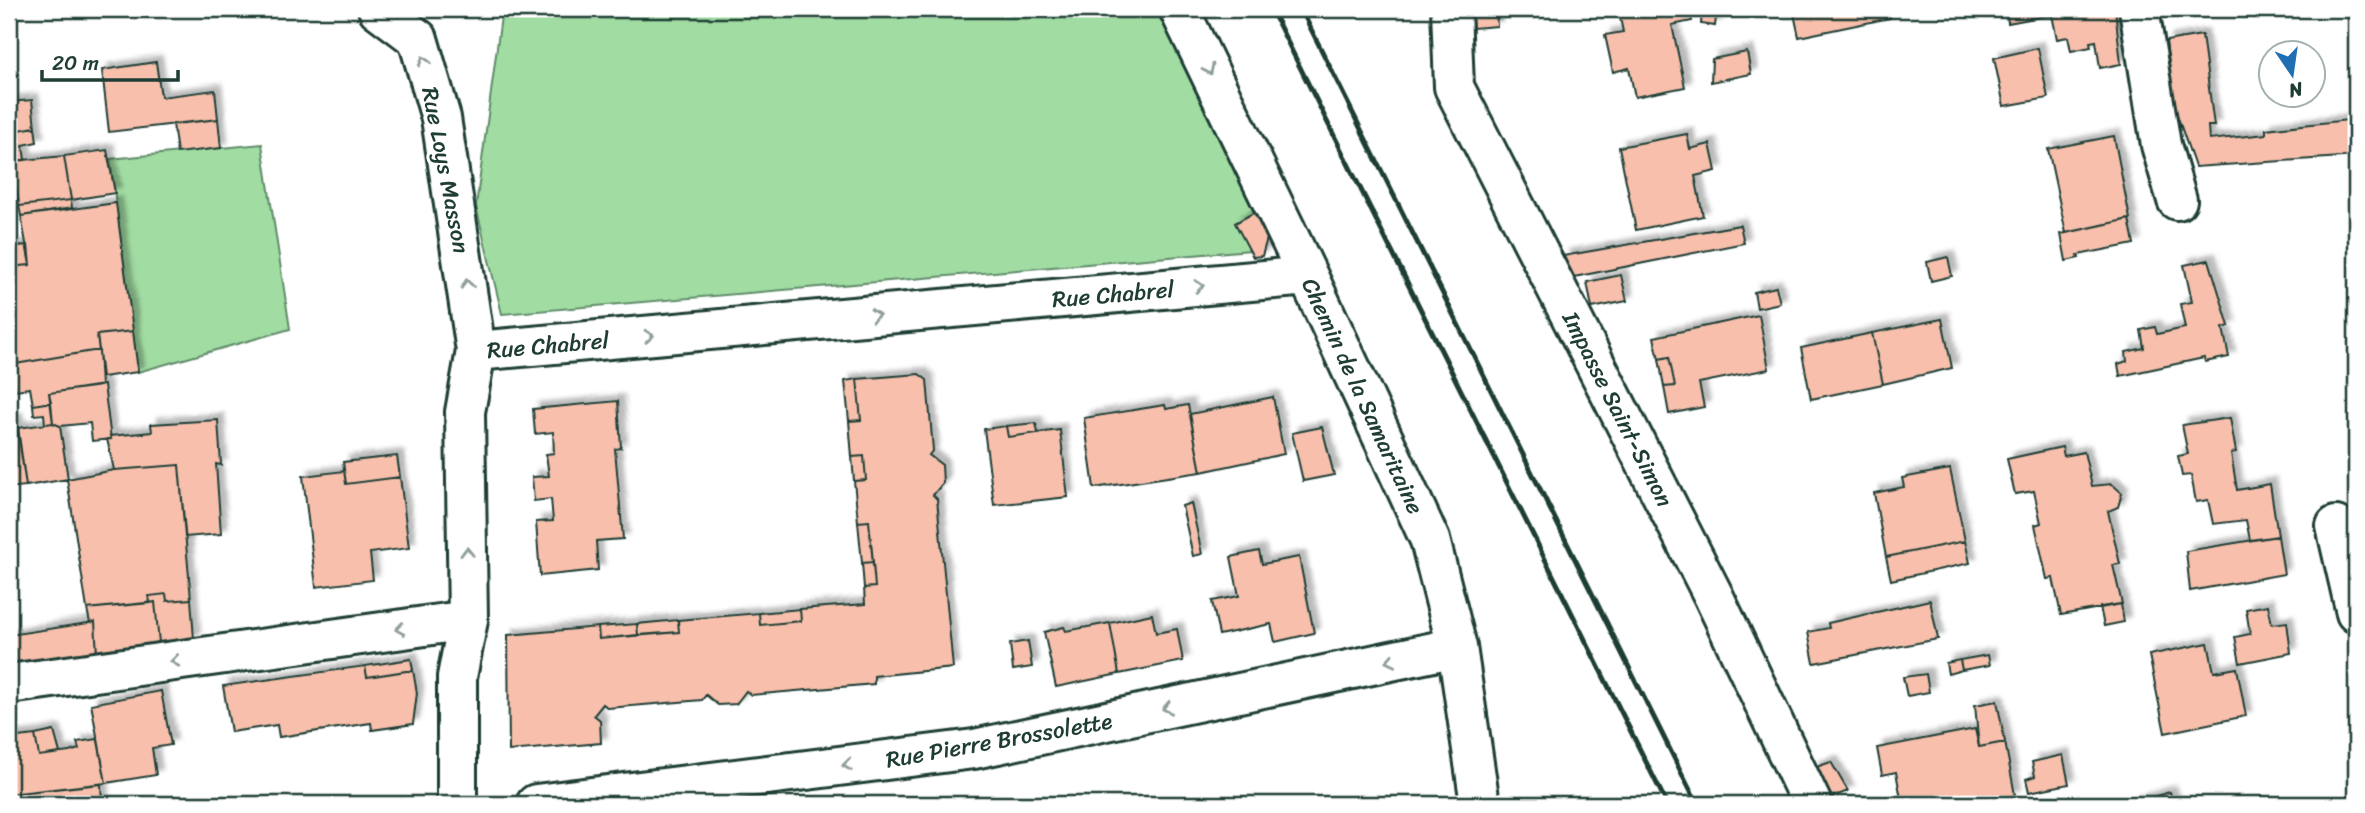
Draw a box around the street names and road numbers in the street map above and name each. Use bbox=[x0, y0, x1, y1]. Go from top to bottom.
street label: Rue Loys Masson bbox=[409, 83, 482, 257]
street label: Rue Chabrel bbox=[1050, 269, 1176, 320]
street label: Chemin de la Samaritaine bbox=[1290, 271, 1436, 522]
street label: Impasse Saint-Simon bbox=[1550, 303, 1685, 514]
street label: Rue Chabrel bbox=[485, 320, 611, 371]
street label: Rue Pierre Brossolette bbox=[883, 700, 1115, 781]

